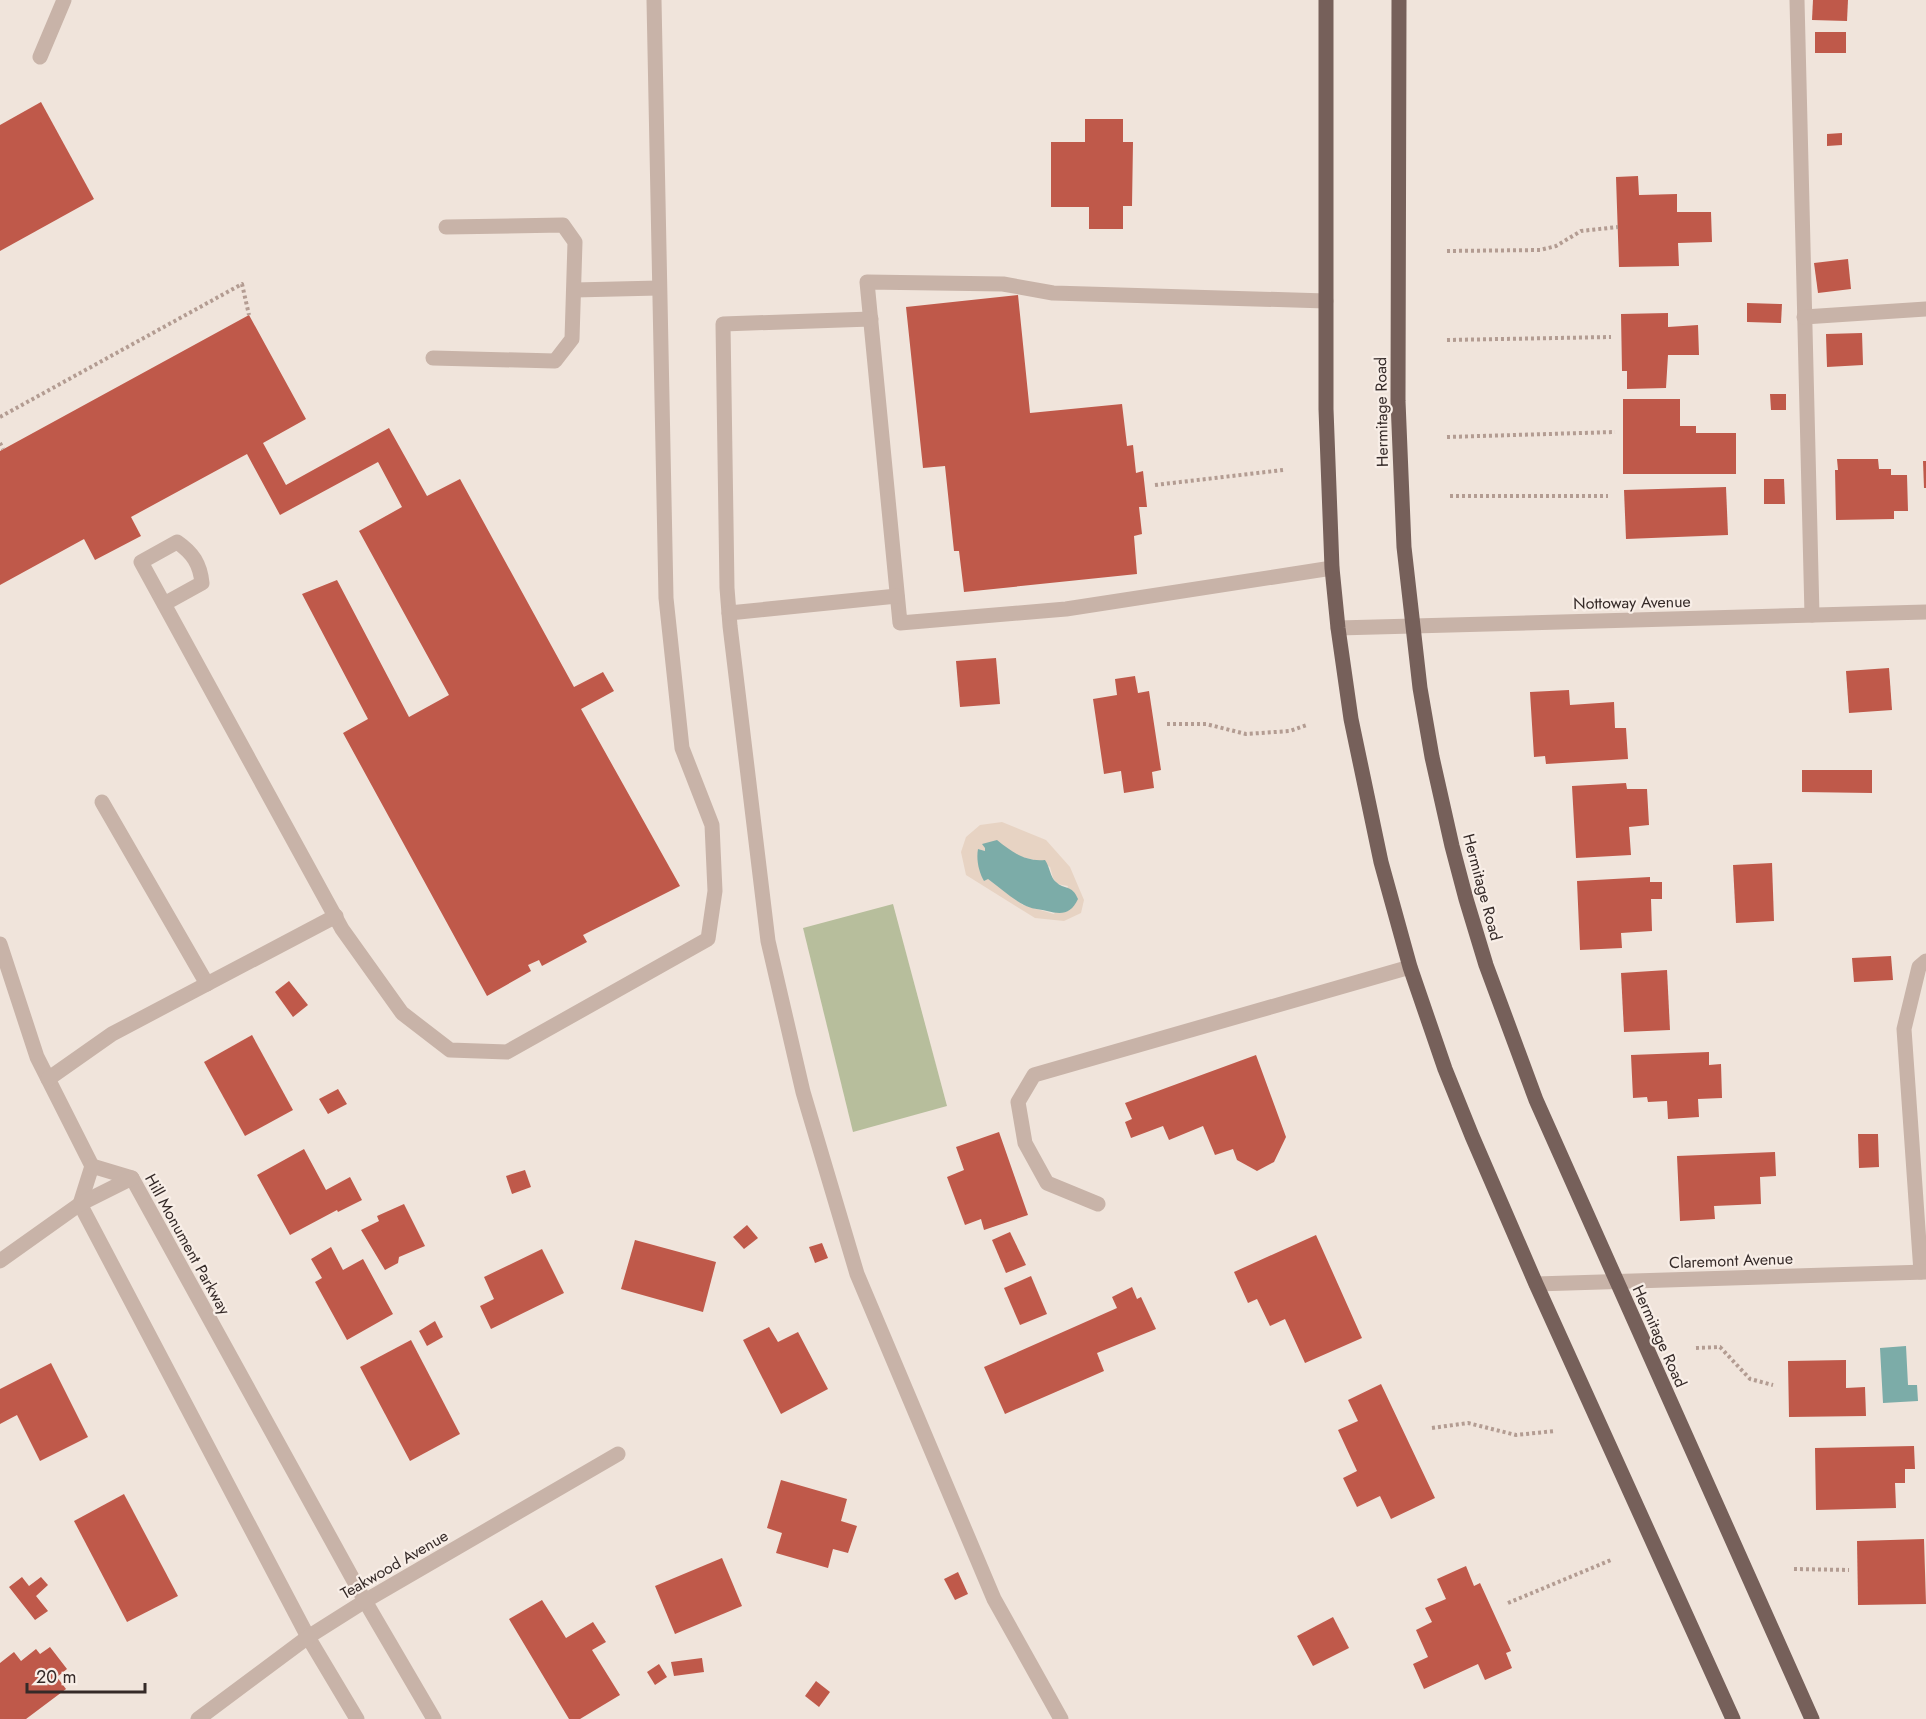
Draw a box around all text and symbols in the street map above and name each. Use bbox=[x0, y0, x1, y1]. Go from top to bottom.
street label: Hermitage Road bbox=[1369, 357, 1394, 467]
street label: Nottoway Avenue bbox=[1573, 590, 1691, 615]
street label: Hermitage Road bbox=[1457, 831, 1508, 943]
street label: Hill Monument Parkway bbox=[139, 1169, 236, 1320]
street label: Claremont Avenue bbox=[1669, 1247, 1793, 1274]
street label: Hermitage Road bbox=[1627, 1281, 1692, 1391]
street label: Teakwood Avenue bbox=[336, 1524, 452, 1605]
scale bar bbox=[27, 1656, 146, 1694]
text: 20 m bbox=[36, 1664, 76, 1690]

